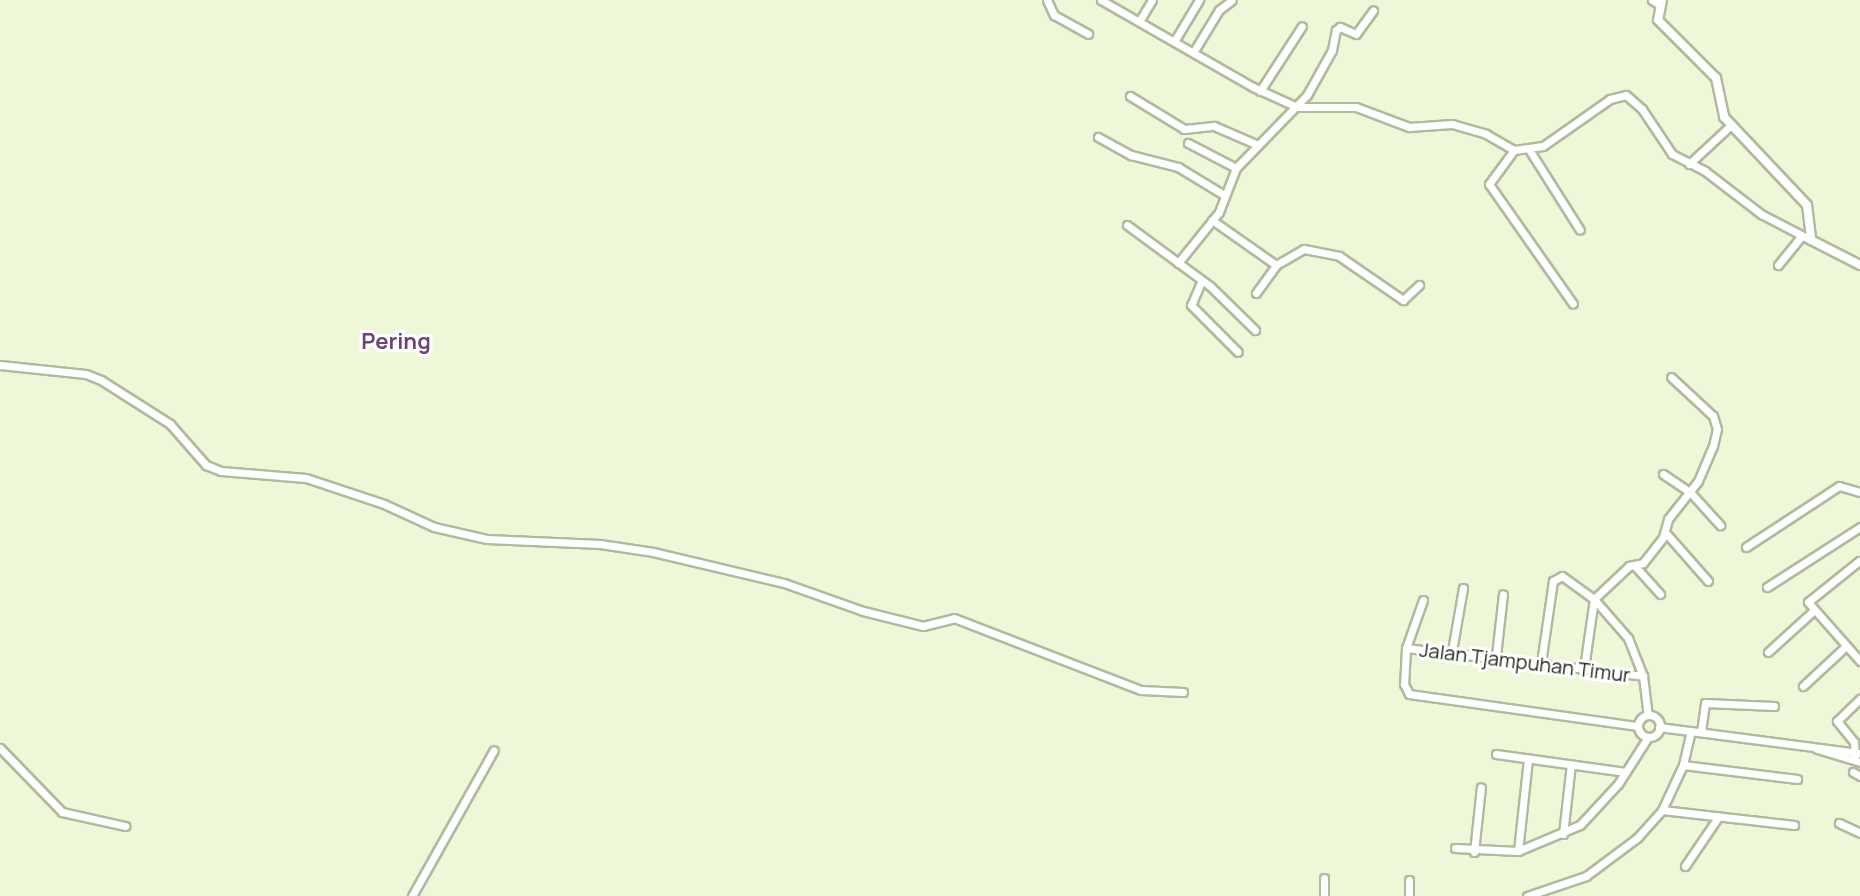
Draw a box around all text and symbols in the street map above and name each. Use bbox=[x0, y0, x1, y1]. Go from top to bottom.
district label: Pering bbox=[361, 329, 431, 355]
street label: Jalan Tjampuhan Timur bbox=[1418, 637, 1632, 687]

